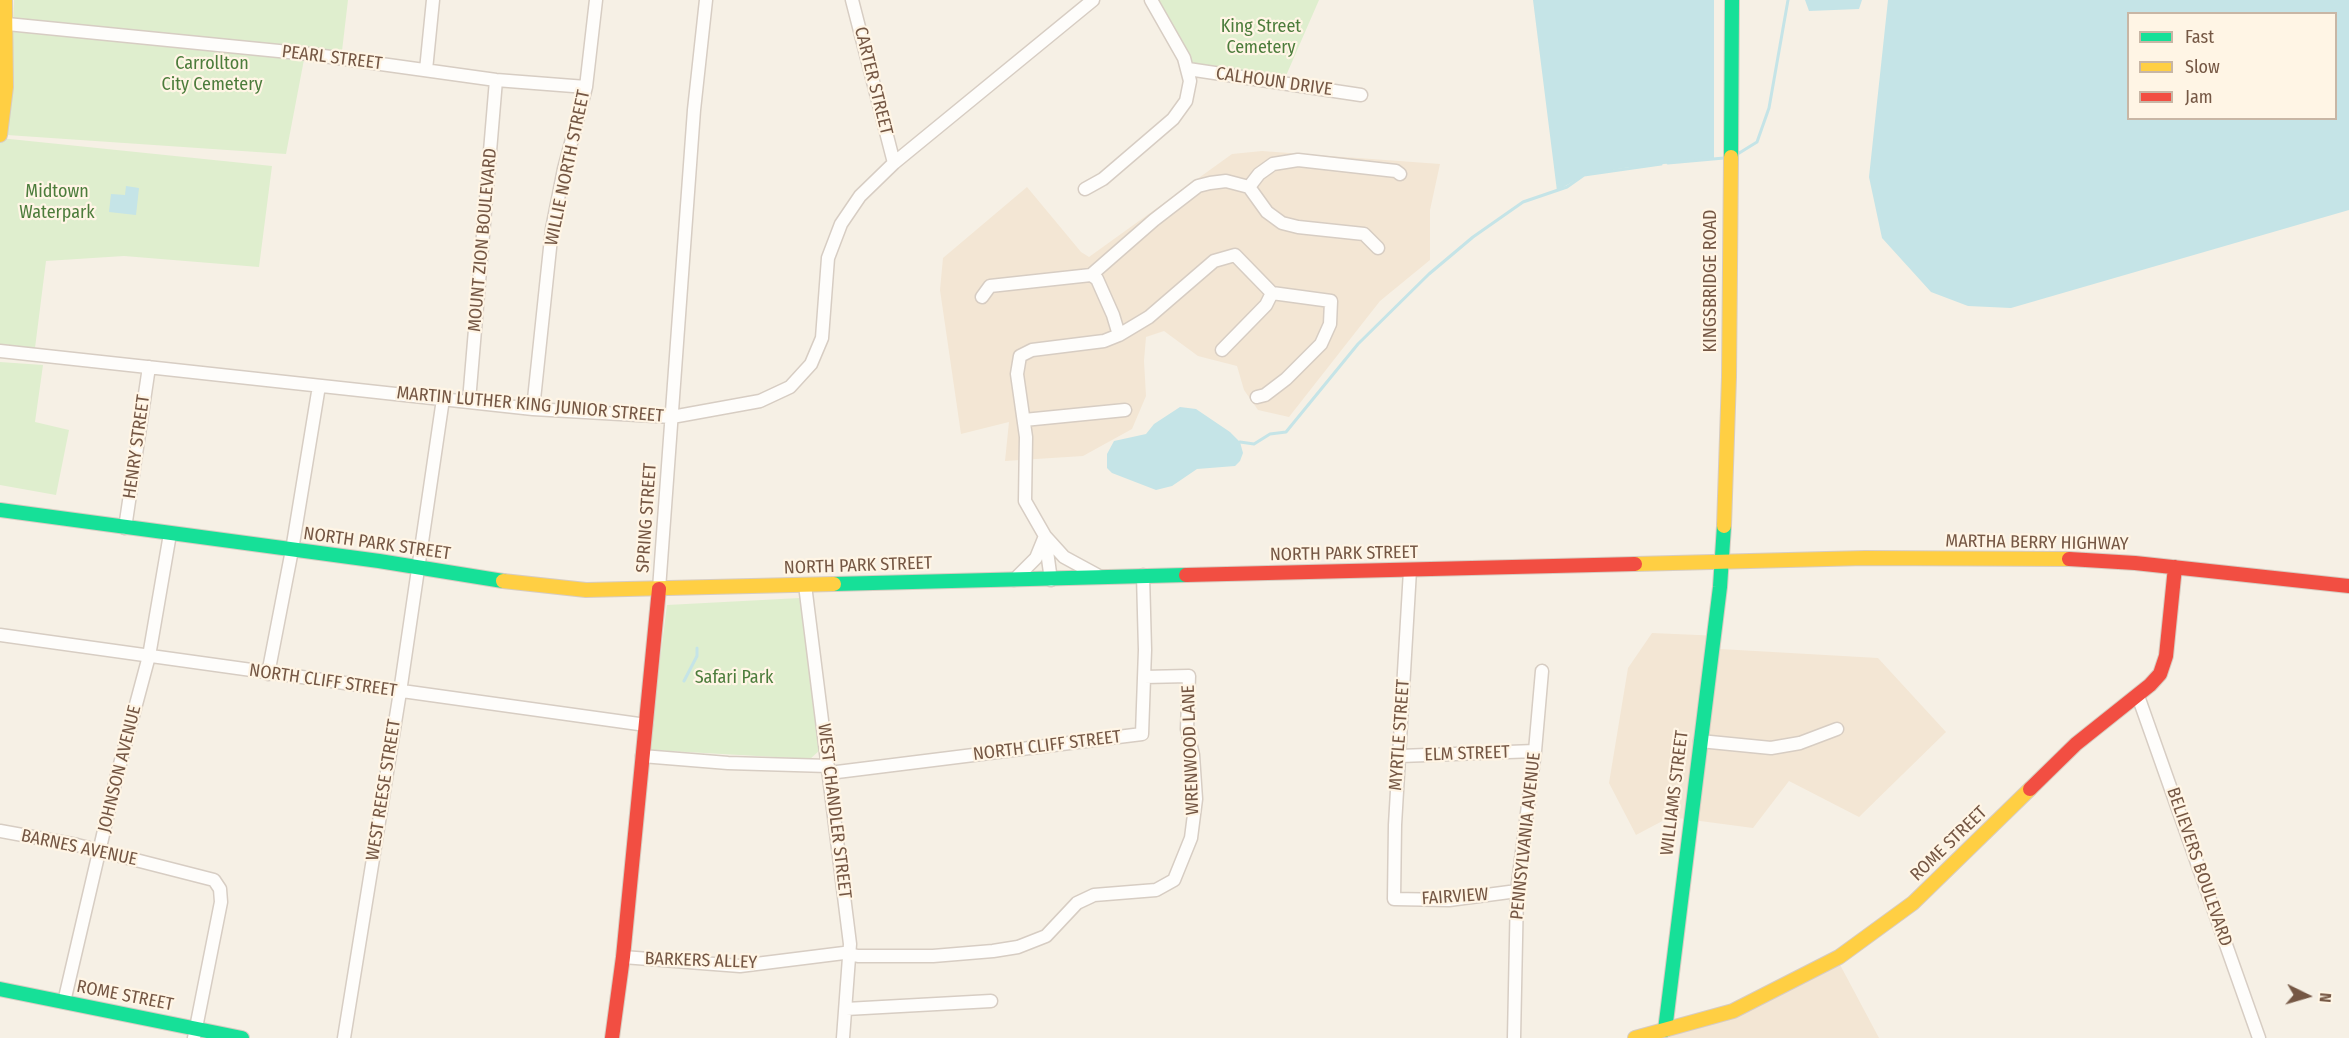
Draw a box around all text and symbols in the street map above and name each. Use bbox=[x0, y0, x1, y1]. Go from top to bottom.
legend bbox=[2127, 12, 2337, 120]
park label: King Street Cemetery bbox=[1221, 16, 1301, 58]
street label: CARTER STREET bbox=[849, 25, 897, 137]
text: Fast bbox=[2185, 26, 2214, 48]
street label: PEARL STREET bbox=[280, 41, 384, 75]
park label: Carrollton City Cemetery bbox=[162, 53, 262, 96]
text: Slow bbox=[2185, 56, 2220, 78]
street label: CALHOUN DRIVE bbox=[1215, 63, 1333, 101]
text: Jam bbox=[2185, 86, 2213, 108]
street label: WILLIE NORTH STREET bbox=[541, 88, 595, 248]
street label: MOUNT ZION BOULEVARD bbox=[464, 147, 502, 333]
park label: Midtown Waterpark bbox=[19, 181, 95, 224]
street label: KINGSBRIDGE ROAD bbox=[1700, 210, 1722, 352]
street label: MARTIN LUTHER KING JUNIOR STREET bbox=[396, 383, 664, 427]
street label: HENRY STREET bbox=[119, 394, 155, 500]
street label: SPRING STREET bbox=[632, 462, 662, 574]
street label: NORTH PARK STREET bbox=[302, 523, 452, 565]
street label: MARTHA BERRY HIGHWAY bbox=[1945, 531, 2129, 555]
street label: NORTH PARK STREET bbox=[1270, 542, 1418, 566]
street label: NORTH PARK STREET bbox=[783, 553, 933, 579]
street label: NORTH CLIFF STREET bbox=[248, 660, 398, 702]
park label: Safari Park bbox=[695, 667, 773, 689]
street label: MYRTLE STREET bbox=[1385, 678, 1415, 792]
street label: WRENWOOD LANE bbox=[1178, 685, 1204, 815]
street label: JOHNSON AVENUE bbox=[94, 703, 146, 835]
street label: WEST REESE STREET bbox=[362, 718, 406, 862]
street label: WEST CHANDLER STREET bbox=[813, 722, 855, 900]
street label: NORTH CLIFF STREET bbox=[972, 726, 1122, 766]
street label: WILLIAMS STREET bbox=[1657, 729, 1693, 857]
street label: ELM STREET bbox=[1424, 742, 1510, 766]
street label: PENNSYLVANIA AVENUE bbox=[1506, 751, 1546, 921]
street label: BELIEVERS BOULEVARD bbox=[2162, 785, 2236, 949]
street label: ROME STREET bbox=[1906, 802, 1992, 886]
street label: BARNES AVENUE bbox=[19, 825, 139, 871]
street label: FAIRVIEW bbox=[1421, 884, 1489, 910]
street label: BARKERS ALLEY bbox=[644, 948, 758, 974]
north arrow bbox=[2277, 966, 2337, 1026]
street label: ROME STREET bbox=[75, 976, 175, 1016]
text: N bbox=[2316, 992, 2335, 1003]

